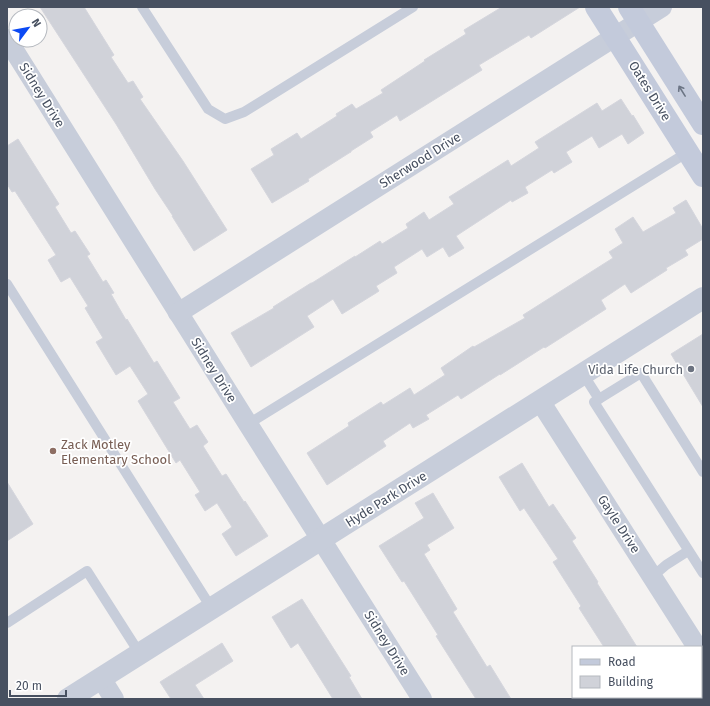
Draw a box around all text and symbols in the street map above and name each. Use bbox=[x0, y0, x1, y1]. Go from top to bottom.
north arrow bbox=[8, 8, 48, 48]
text: N bbox=[29, 16, 44, 30]
street label: Oates Drive bbox=[626, 58, 674, 124]
street label: Sidney Drive bbox=[16, 60, 68, 130]
one-way arrow bbox=[678, 86, 686, 97]
street label: Sherwood Drive bbox=[377, 129, 463, 191]
street label: Sidney Drive bbox=[188, 335, 240, 405]
place label: Vida Life Church bbox=[588, 362, 683, 377]
marker: Vida Life Church bbox=[686, 364, 696, 374]
place label: Zack Motley Elementary School bbox=[61, 437, 171, 467]
marker: Zack Motley Elementary School bbox=[48, 446, 58, 456]
street label: Hyde Park Drive bbox=[343, 468, 429, 530]
street label: Gayle Drive bbox=[595, 492, 643, 556]
street label: Sidney Drive bbox=[361, 608, 413, 678]
legend bbox=[572, 646, 702, 698]
text: Road bbox=[608, 655, 636, 669]
scale bar bbox=[10, 672, 66, 698]
text: Building bbox=[608, 675, 654, 689]
text: 20 m bbox=[16, 679, 42, 693]

